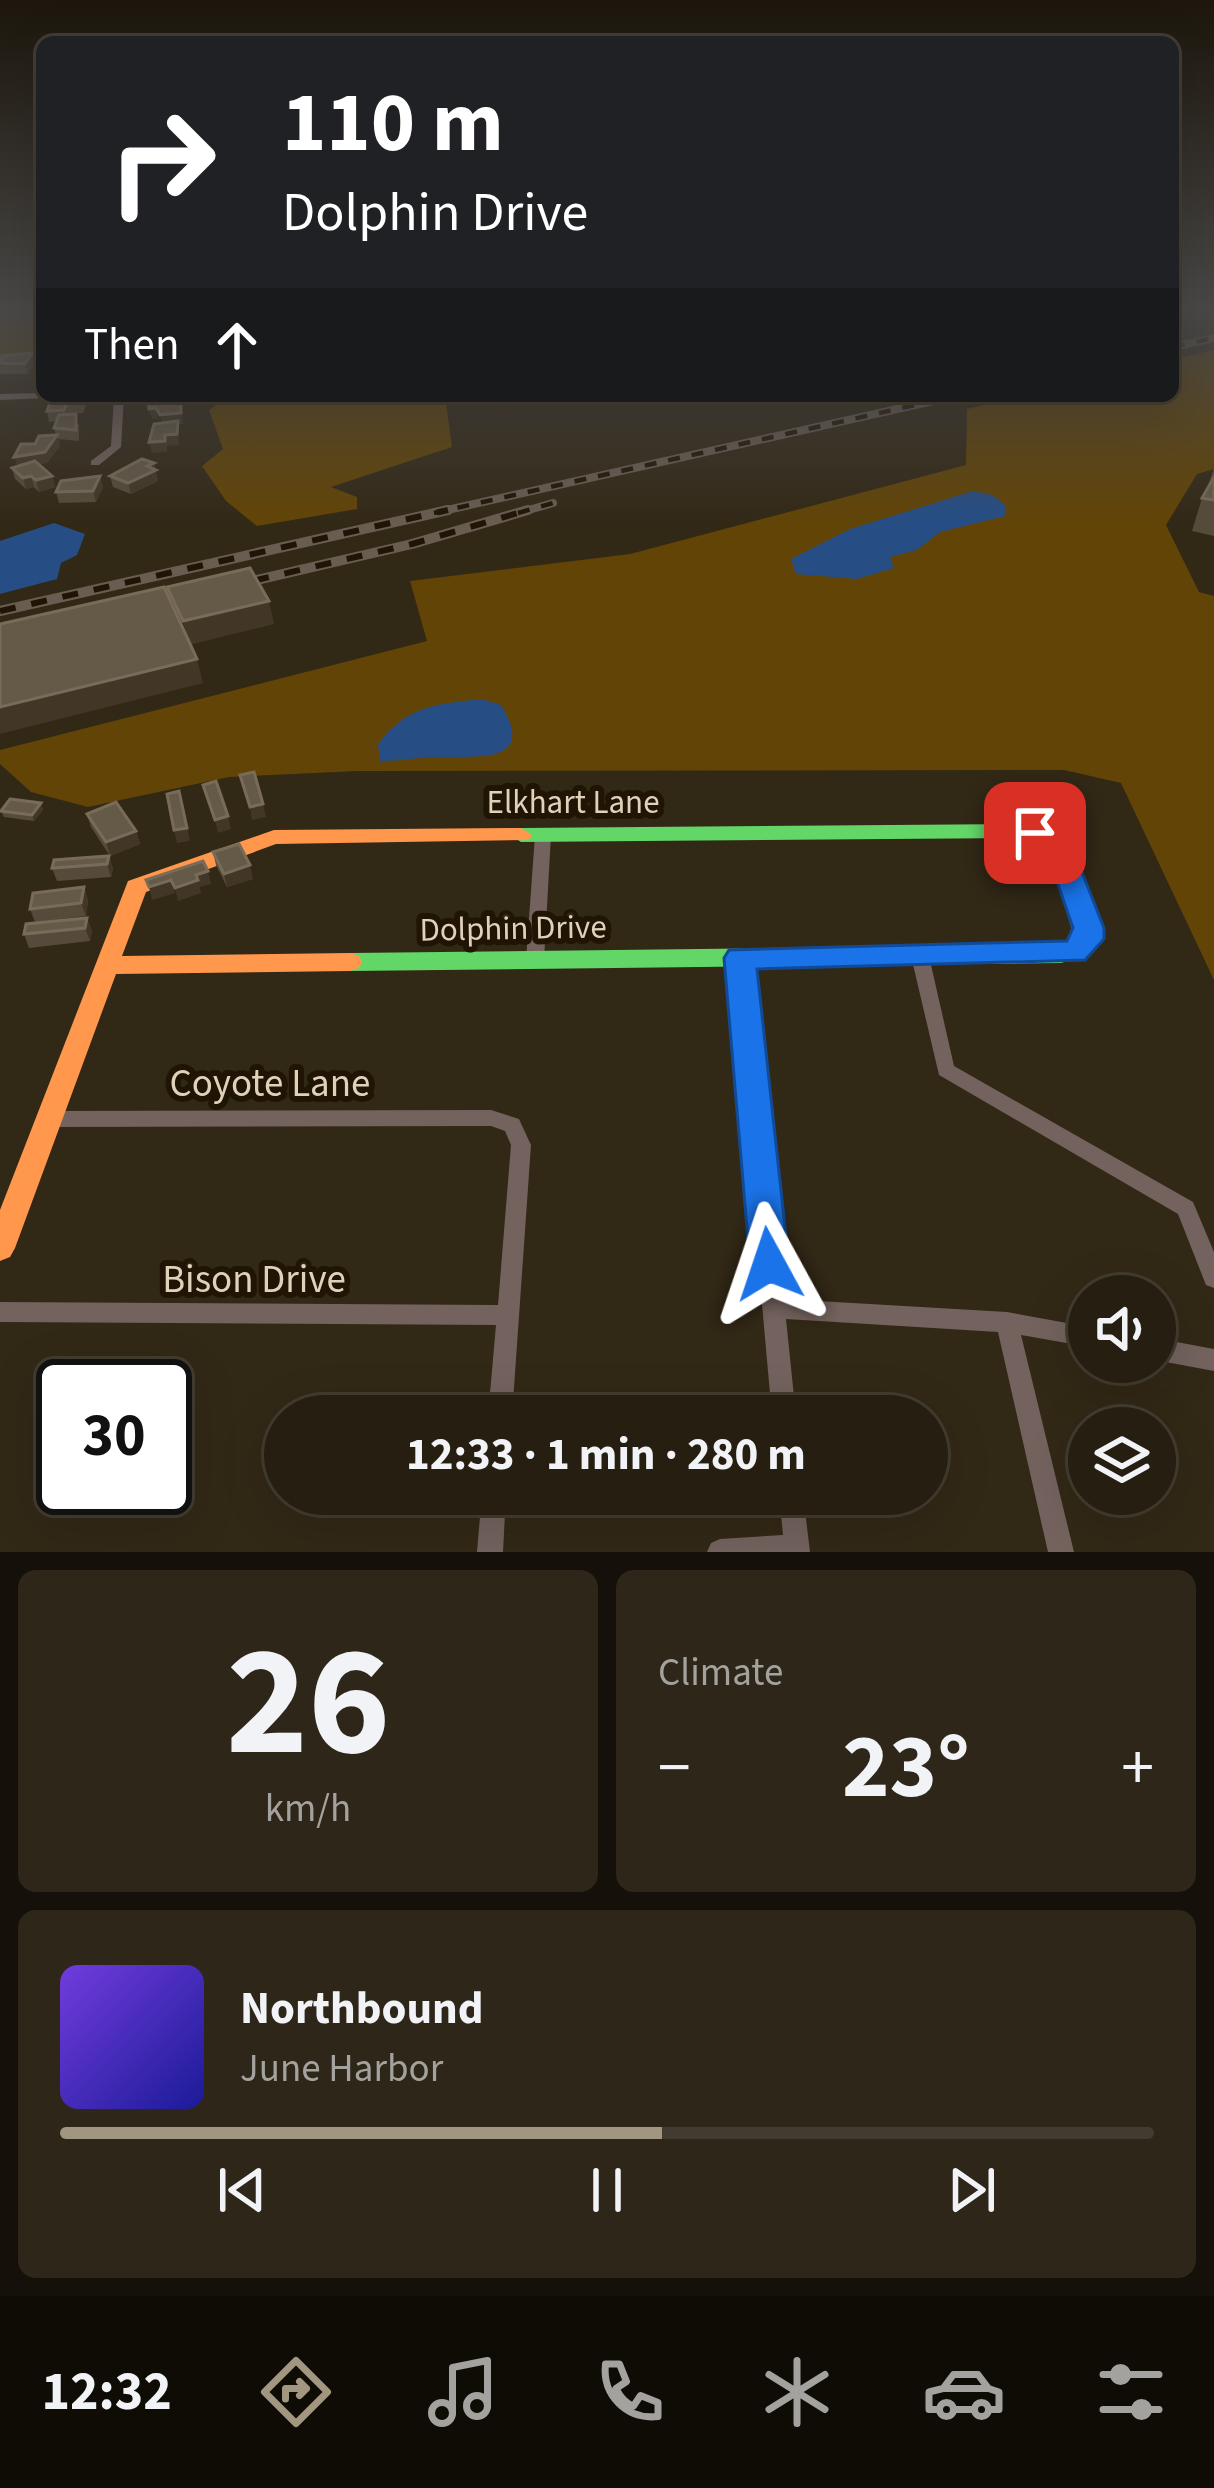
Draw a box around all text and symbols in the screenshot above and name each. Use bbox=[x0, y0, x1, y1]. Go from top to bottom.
text: 110 m bbox=[282, 64, 504, 184]
icon: right bbox=[84, 84, 240, 240]
text: Dolphin Drive bbox=[282, 175, 588, 252]
icon: ahead bbox=[204, 312, 270, 378]
text: Then bbox=[84, 313, 180, 377]
street label: Elkhart Lane bbox=[486, 779, 660, 826]
pin bbox=[984, 782, 1086, 884]
icon: arrive bbox=[1002, 800, 1068, 866]
street label: Dolphin Drive bbox=[419, 903, 607, 954]
street label: Coyote Lane bbox=[170, 1056, 370, 1112]
position arrow bbox=[706, 1201, 832, 1327]
street label: Bison Drive bbox=[162, 1252, 346, 1308]
map controls bbox=[1068, 1275, 1176, 1515]
button: sound bbox=[1068, 1275, 1176, 1383]
speed limit sign: 30 bbox=[36, 1359, 192, 1515]
button: layers bbox=[1068, 1407, 1176, 1515]
text: 12:33 · 1 min · 280 m bbox=[406, 1423, 806, 1487]
text: 26 bbox=[226, 1592, 390, 1814]
text: Climate bbox=[658, 1645, 783, 1701]
text: 23° bbox=[842, 1704, 970, 1832]
text: − bbox=[658, 1721, 691, 1815]
text: + bbox=[1121, 1721, 1154, 1815]
text: km/h bbox=[265, 1781, 351, 1837]
text: Northbound bbox=[240, 1977, 484, 2041]
text: June Harbor bbox=[240, 2041, 443, 2097]
icon: previous bbox=[209, 2157, 275, 2223]
icon: pause bbox=[574, 2157, 640, 2223]
icon: next bbox=[939, 2157, 1005, 2223]
icon: directions bbox=[254, 2350, 338, 2434]
icon: music bbox=[421, 2350, 505, 2434]
icon: phone bbox=[588, 2350, 672, 2434]
icon: climate bbox=[755, 2350, 839, 2434]
icon: car bbox=[922, 2350, 1006, 2434]
icon: filters bbox=[1089, 2350, 1173, 2434]
text: 12:32 bbox=[41, 2354, 172, 2431]

